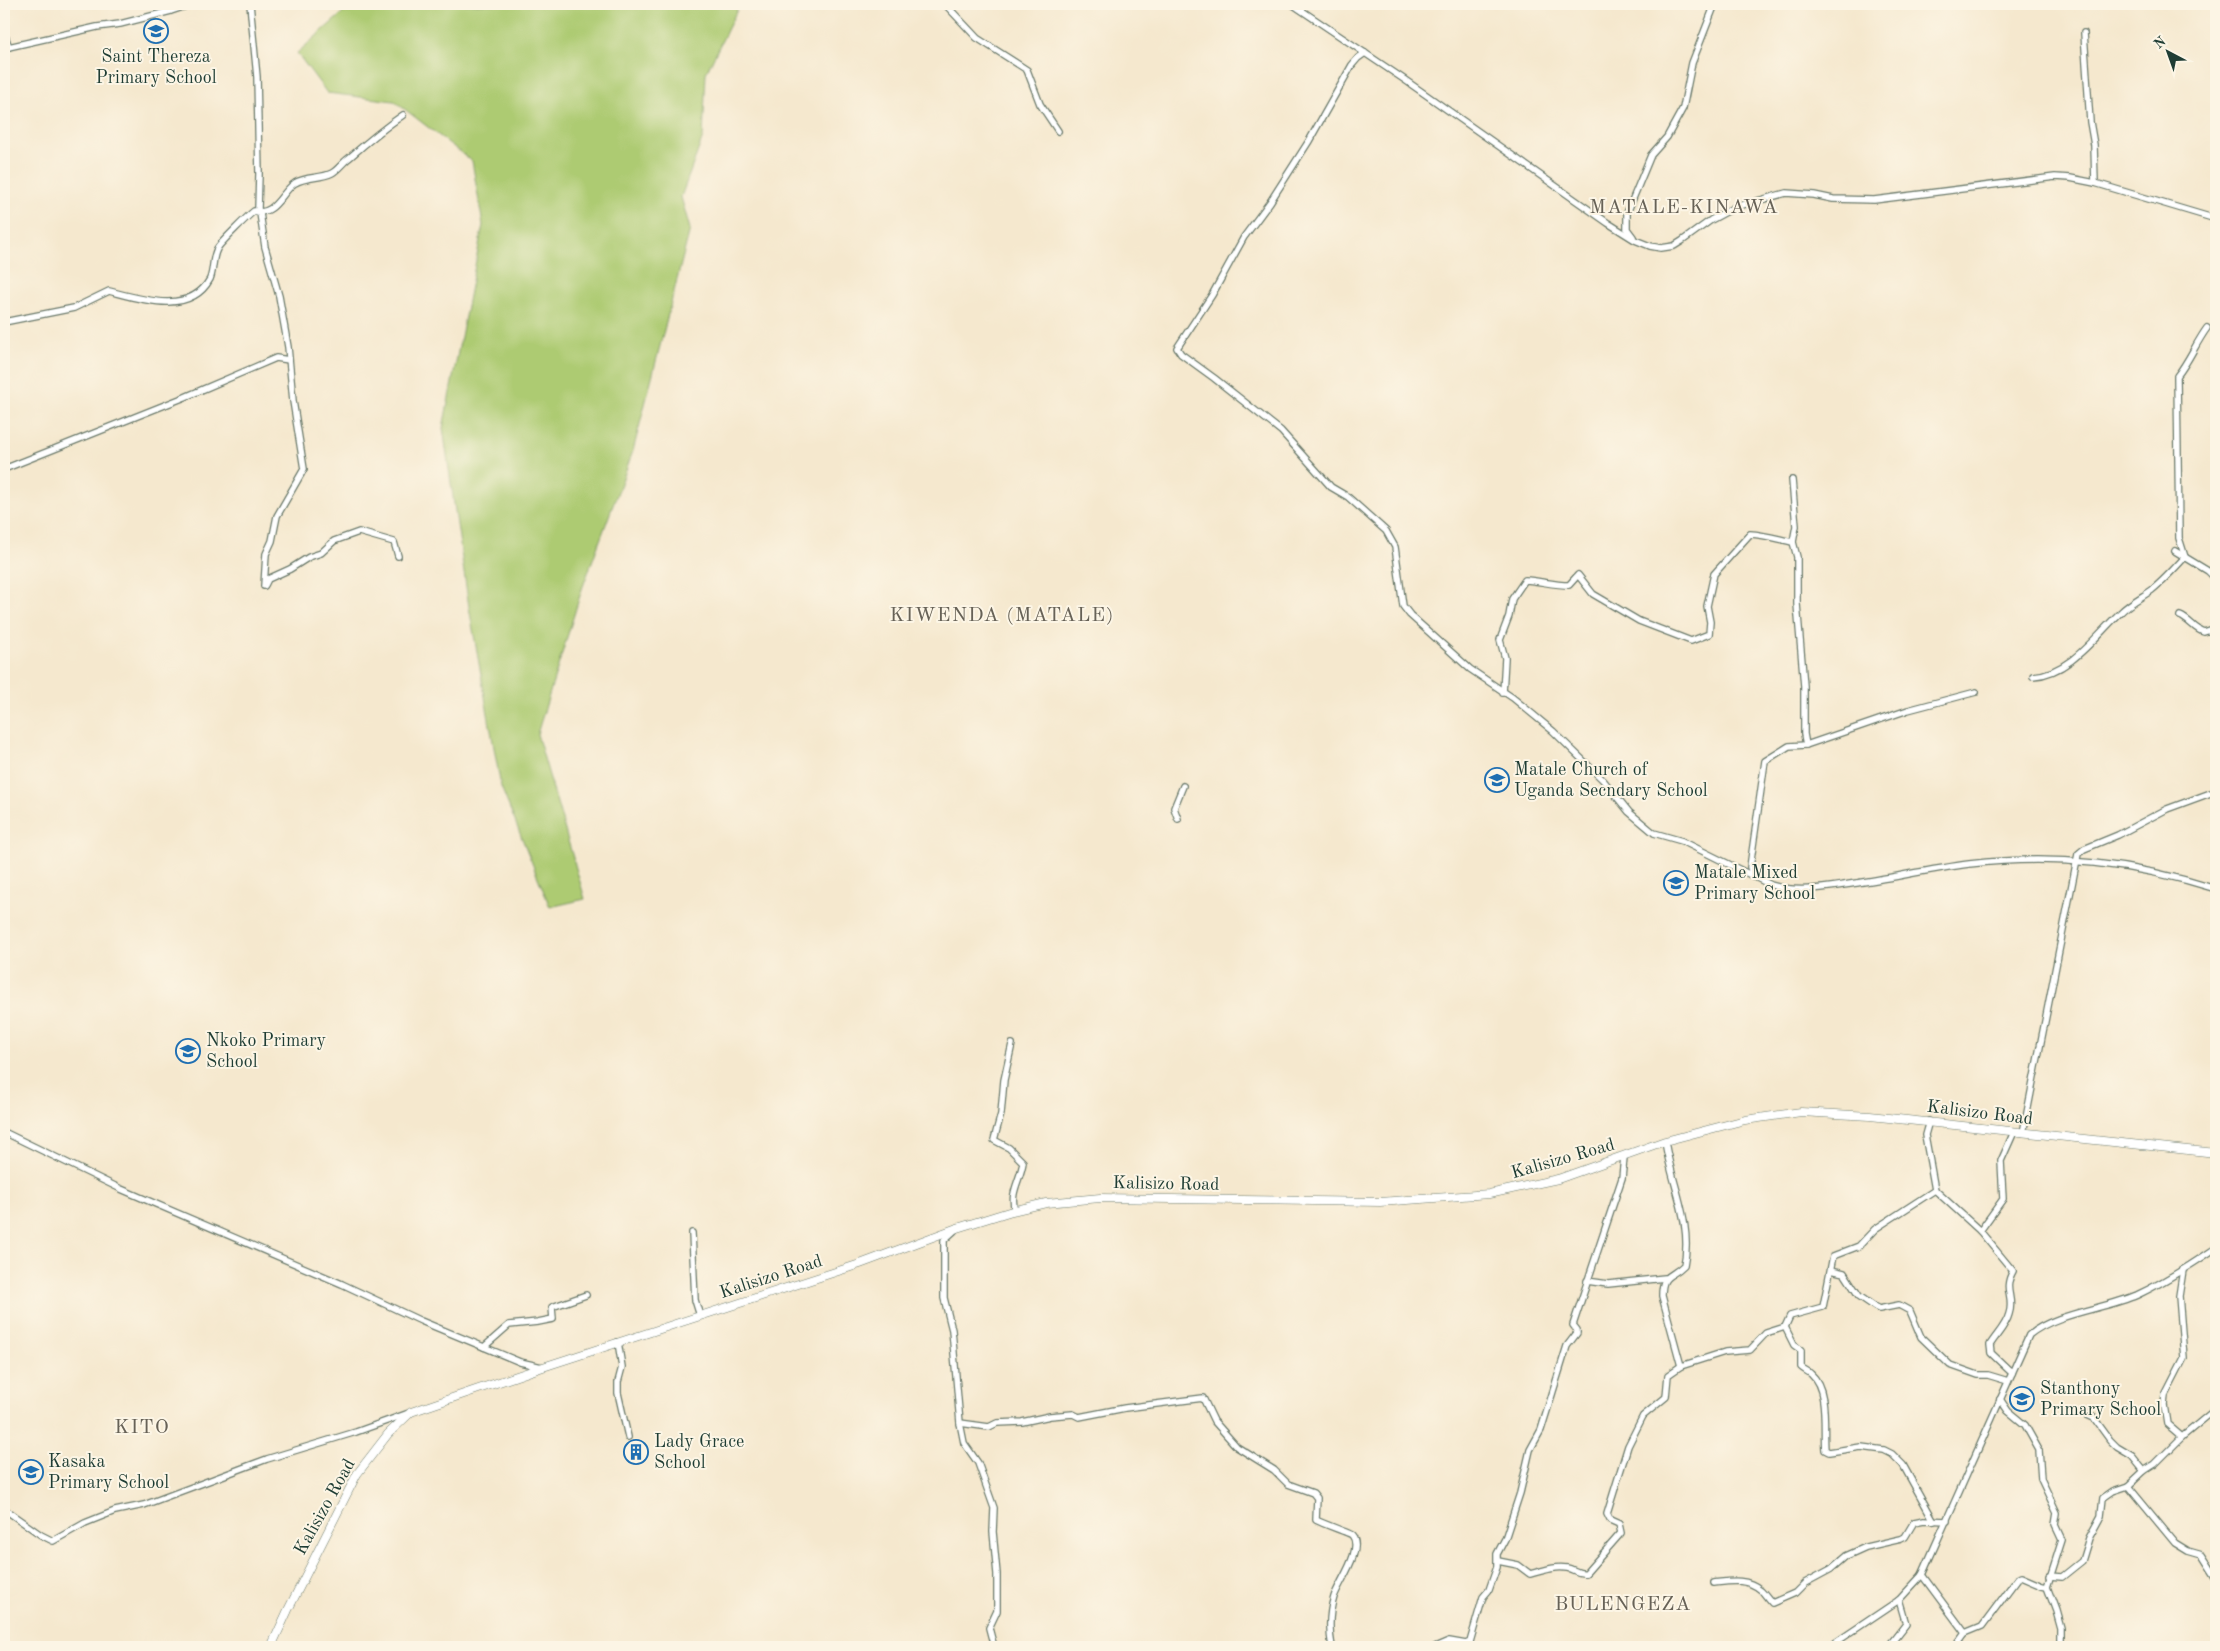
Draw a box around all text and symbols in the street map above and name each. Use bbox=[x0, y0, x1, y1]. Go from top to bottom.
school or university icon: Saint Thereza Primary School bbox=[143, 18, 169, 44]
north arrow bbox=[2142, 28, 2192, 78]
text: N bbox=[2151, 34, 2169, 52]
place label: Saint Thereza Primary School bbox=[95, 48, 217, 87]
district label: MATALE-KINAWA bbox=[1589, 198, 1779, 218]
district label: KIWENDA (MATALE) bbox=[890, 606, 1115, 626]
place label: Matale Church of Uganda Secndary School bbox=[1514, 761, 1708, 800]
school or university icon: Matale Church of Uganda Secndary School bbox=[1484, 767, 1510, 793]
place label: Matale Mixed Primary School bbox=[1694, 864, 1815, 903]
school or university icon: Matale Mixed Primary School bbox=[1663, 870, 1689, 896]
place label: Nkoko Primary School bbox=[206, 1032, 327, 1071]
school or university icon: Nkoko Primary School bbox=[175, 1038, 201, 1064]
street label: Kalisizo Road bbox=[1926, 1098, 2034, 1128]
street label: Kalisizo Road bbox=[1509, 1136, 1617, 1182]
street label: Kalisizo Road bbox=[1112, 1174, 1220, 1194]
street label: Kalisizo Road bbox=[717, 1252, 825, 1302]
place label: Stanthony Primary School bbox=[2040, 1380, 2161, 1419]
school or university icon: Stanthony Primary School bbox=[2009, 1386, 2035, 1412]
district label: KITO bbox=[114, 1418, 170, 1438]
place label: Lady Grace School bbox=[654, 1433, 744, 1472]
building icon: Lady Grace School bbox=[623, 1439, 649, 1465]
place label: Kasaka Primary School bbox=[48, 1453, 169, 1492]
street label: Kalisizo Road bbox=[291, 1456, 359, 1558]
school or university icon: Kasaka Primary School bbox=[18, 1459, 44, 1485]
district label: BULENGEZA bbox=[1554, 1595, 1692, 1615]

